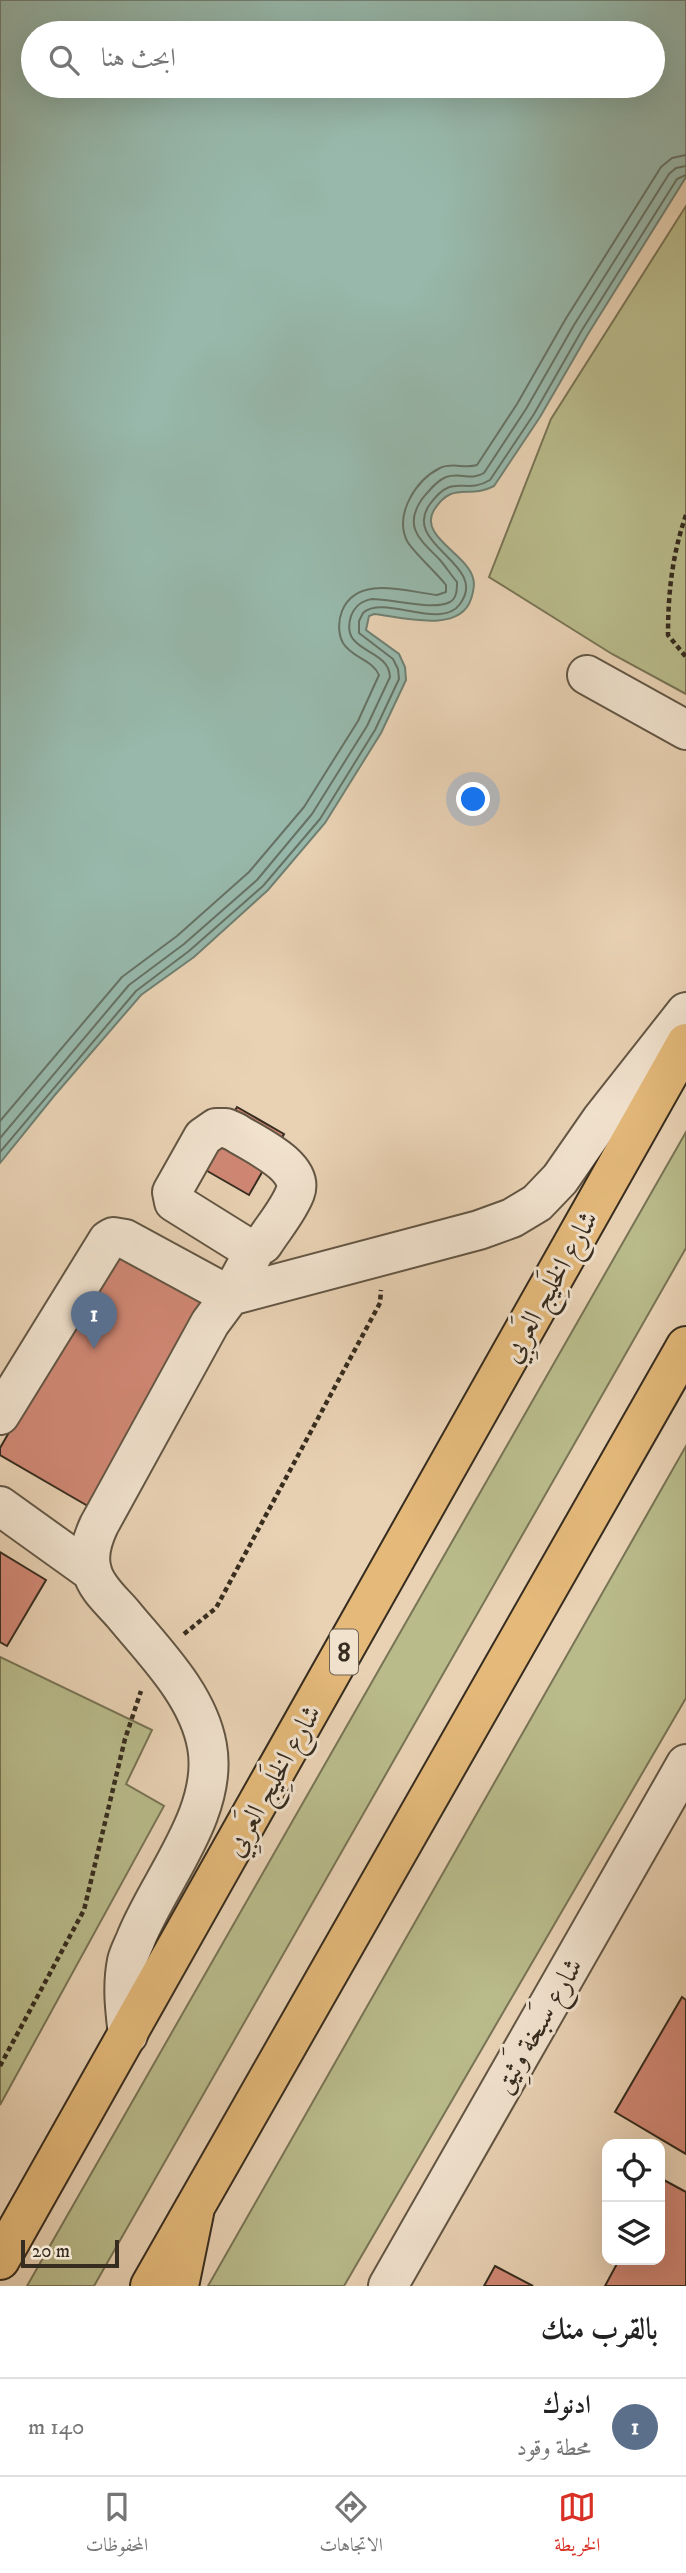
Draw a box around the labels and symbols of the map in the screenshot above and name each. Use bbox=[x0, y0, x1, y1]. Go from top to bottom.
your location bbox=[456, 782, 490, 816]
street label: شارع الخَلِيج العَربِي bbox=[491, 1203, 612, 1372]
pin: 1 bbox=[71, 1291, 117, 1349]
road number: 8 bbox=[330, 1630, 358, 1674]
street label: شارع الخَلِيج العَربِي bbox=[214, 1697, 335, 1866]
street label: شارع سَبخة وَثِيق bbox=[482, 1950, 595, 2102]
scale bar bbox=[21, 2237, 119, 2269]

